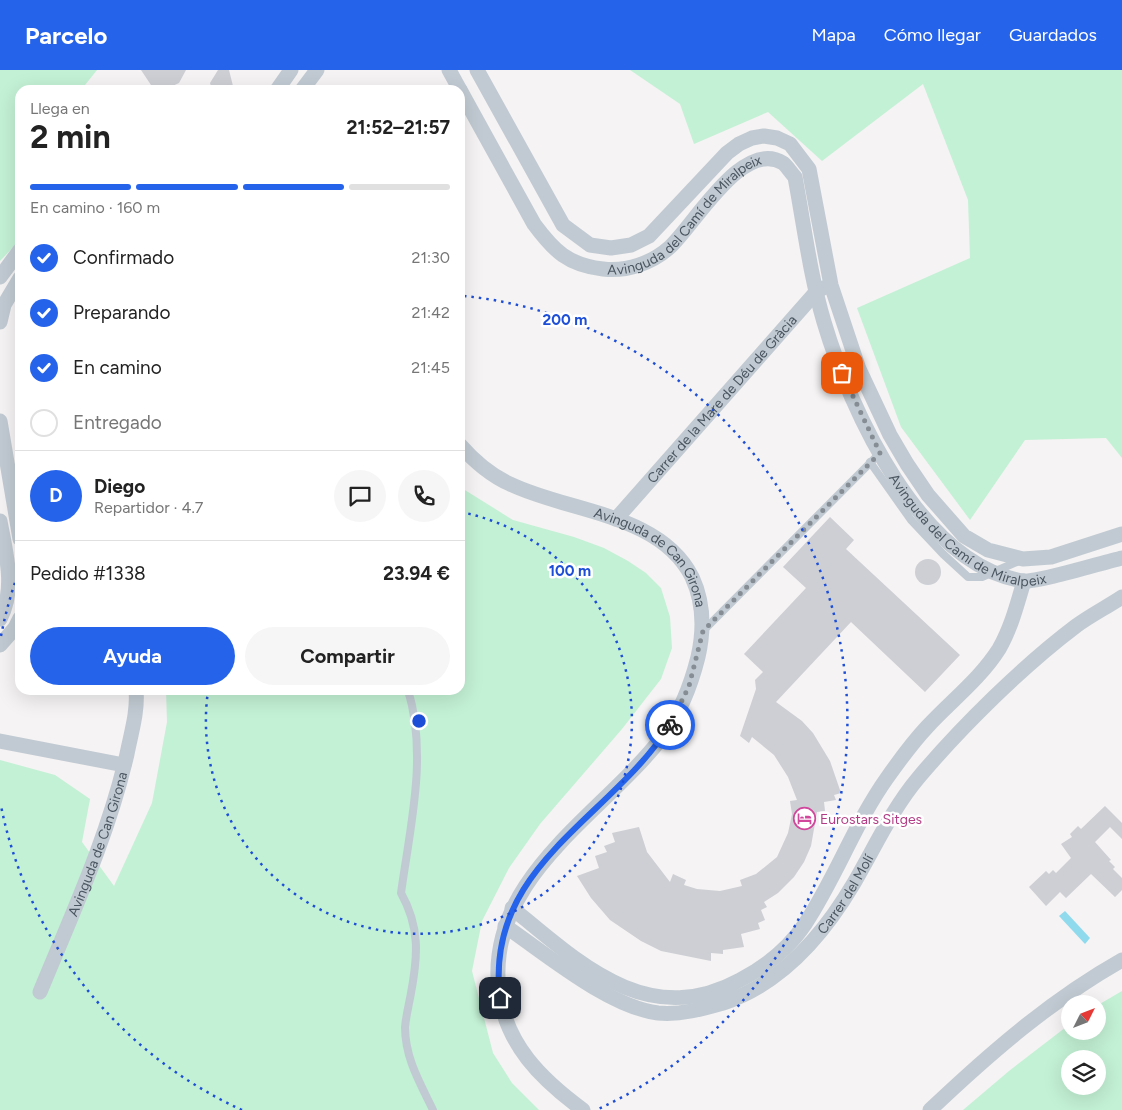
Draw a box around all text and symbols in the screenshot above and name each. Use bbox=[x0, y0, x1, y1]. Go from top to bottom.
text: Parcelo bbox=[25, 21, 107, 50]
text: Mapa bbox=[811, 24, 856, 46]
text: Cómo llegar bbox=[884, 24, 981, 46]
text: Guardados bbox=[1009, 24, 1097, 46]
text: Llega en bbox=[30, 99, 90, 118]
text: 21:52–21:57 bbox=[346, 116, 450, 139]
text: 2 min bbox=[30, 118, 111, 156]
street label: Avinguda del Camí de Miralpeix bbox=[607, 151, 764, 279]
text: En camino · 160 m bbox=[30, 198, 160, 217]
icon: check bbox=[30, 244, 58, 272]
text: Confirmado bbox=[73, 246, 174, 269]
text: 21:30 bbox=[411, 248, 450, 267]
icon: check bbox=[30, 299, 58, 327]
text: Preparando bbox=[73, 301, 171, 324]
text: 21:42 bbox=[412, 303, 450, 322]
text: 200 m bbox=[543, 311, 587, 329]
street label: Carrer de la Mare de Déu de Gràcia bbox=[644, 312, 801, 487]
pin bbox=[821, 352, 863, 394]
icon: check bbox=[30, 354, 58, 382]
text: En camino bbox=[73, 356, 162, 379]
text: 21:45 bbox=[411, 358, 450, 377]
icon: bag bbox=[828, 359, 856, 387]
text: Entregado bbox=[73, 411, 162, 434]
button: chat bbox=[334, 470, 386, 522]
button: phone bbox=[398, 470, 450, 522]
street label: Avinguda del Camí de Miralpeix bbox=[885, 471, 1048, 590]
text: Diego bbox=[94, 475, 145, 498]
text: D bbox=[49, 484, 63, 507]
text: Repartidor · 4.7 bbox=[94, 498, 203, 517]
street label: Avinguda de Can Girona bbox=[592, 504, 709, 609]
text: Pedido #1338 bbox=[30, 562, 146, 585]
text: 23.94 € bbox=[383, 562, 450, 585]
text: 100 m bbox=[549, 562, 591, 580]
button: Ayuda bbox=[30, 627, 235, 685]
button: Compartir bbox=[245, 627, 450, 685]
courier bbox=[645, 700, 695, 750]
icon: bike bbox=[656, 711, 684, 739]
centre of rings bbox=[410, 712, 428, 730]
street label: Avinguda de Can Girona bbox=[65, 770, 131, 919]
hotel icon: Eurostars Sitges bbox=[792, 807, 816, 831]
place label: Eurostars Sitges bbox=[820, 811, 922, 828]
street label: Carrer del Molí bbox=[814, 851, 878, 938]
pin bbox=[479, 977, 521, 1019]
icon: home bbox=[486, 984, 514, 1012]
north arrow bbox=[1061, 995, 1106, 1040]
map controls bbox=[1061, 995, 1106, 1095]
button: layers bbox=[1061, 1050, 1106, 1095]

